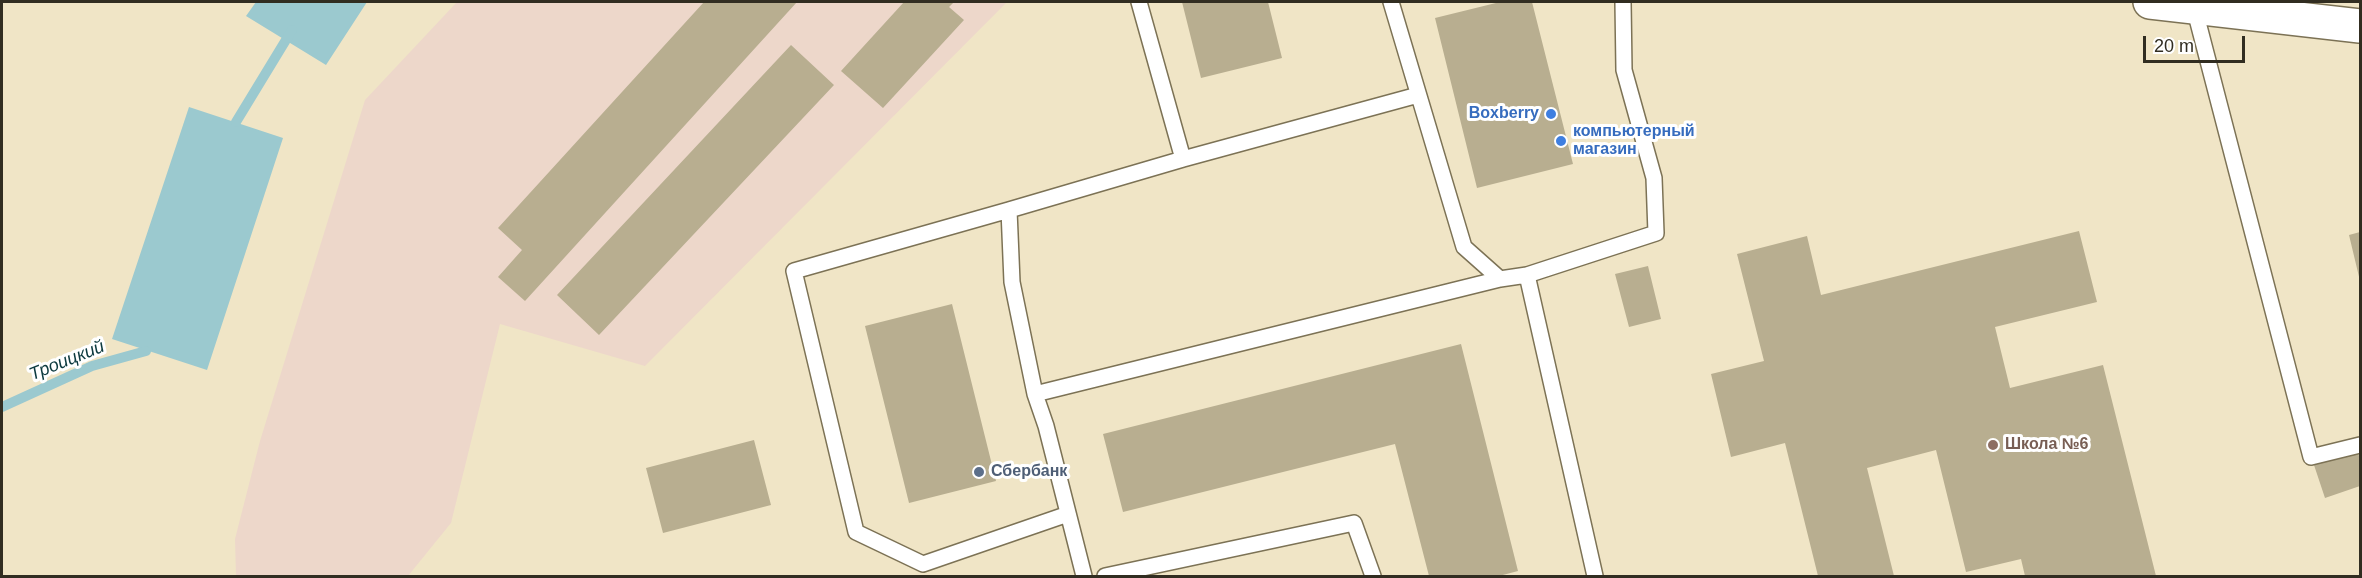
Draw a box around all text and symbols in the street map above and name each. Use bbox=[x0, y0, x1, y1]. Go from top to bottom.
scale bar bbox=[2146, 24, 2248, 62]
text: 20 m bbox=[2154, 36, 2194, 56]
place label: Boxberry bbox=[1469, 104, 1539, 124]
marker: Boxberry bbox=[1544, 107, 1558, 121]
place label: компьютерный магазин bbox=[1573, 122, 1695, 160]
marker: компьютерный магазин bbox=[1554, 134, 1568, 148]
water label: Троицкий bbox=[26, 336, 108, 386]
place label: Школа №6 bbox=[2005, 435, 2088, 455]
marker: Школа №6 bbox=[1986, 438, 2000, 452]
place label: Сбербанк bbox=[991, 462, 1067, 482]
marker: Сбербанк bbox=[972, 465, 986, 479]

